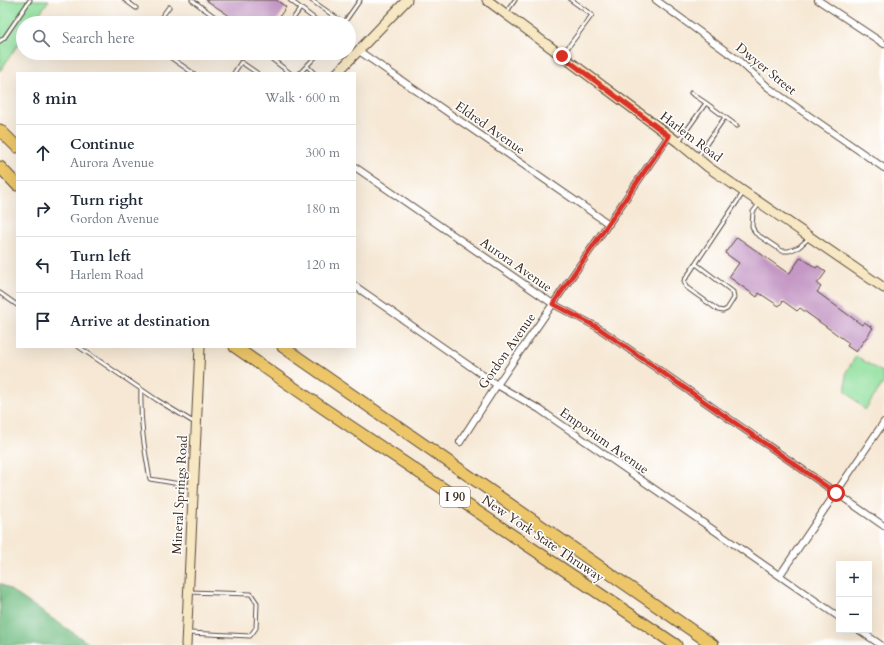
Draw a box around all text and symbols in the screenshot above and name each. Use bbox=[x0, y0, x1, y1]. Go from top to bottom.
search box bbox=[16, 16, 356, 60]
icon: search bbox=[30, 27, 52, 49]
text: Search here bbox=[62, 28, 135, 48]
street label: Dwyer Street bbox=[732, 39, 800, 99]
route end bbox=[553, 47, 571, 65]
text: 8 min bbox=[32, 87, 77, 110]
text: Walk · 600 m bbox=[265, 89, 340, 107]
street label: Eldred Avenue bbox=[451, 97, 529, 159]
street label: Harlem Road bbox=[656, 108, 726, 166]
text: Continue bbox=[70, 134, 135, 154]
icon: ahead bbox=[32, 142, 54, 164]
text: 300 m bbox=[306, 144, 340, 162]
text: Aurora Avenue bbox=[70, 154, 154, 172]
text: Turn right bbox=[70, 190, 143, 210]
icon: right bbox=[32, 198, 54, 220]
text: 180 m bbox=[306, 200, 340, 218]
text: Gordon Avenue bbox=[70, 210, 159, 228]
street label: Aurora Avenue bbox=[476, 233, 556, 297]
text: Turn left bbox=[70, 246, 131, 266]
icon: left bbox=[32, 254, 54, 276]
text: 120 m bbox=[306, 256, 340, 274]
text: Harlem Road bbox=[70, 266, 144, 284]
street label: Gordon Avenue bbox=[474, 309, 540, 393]
icon: arrive bbox=[32, 310, 54, 332]
text: Arrive at destination bbox=[70, 311, 210, 331]
street label: Emporium Avenue bbox=[556, 403, 652, 479]
street label: Mineral Springs Road bbox=[168, 435, 192, 555]
route start bbox=[827, 484, 845, 502]
road number: I 90 bbox=[440, 487, 470, 507]
street label: New York State Thruway bbox=[478, 491, 608, 587]
map controls bbox=[836, 561, 872, 633]
button: + bbox=[836, 561, 872, 597]
button: − bbox=[836, 597, 872, 633]

